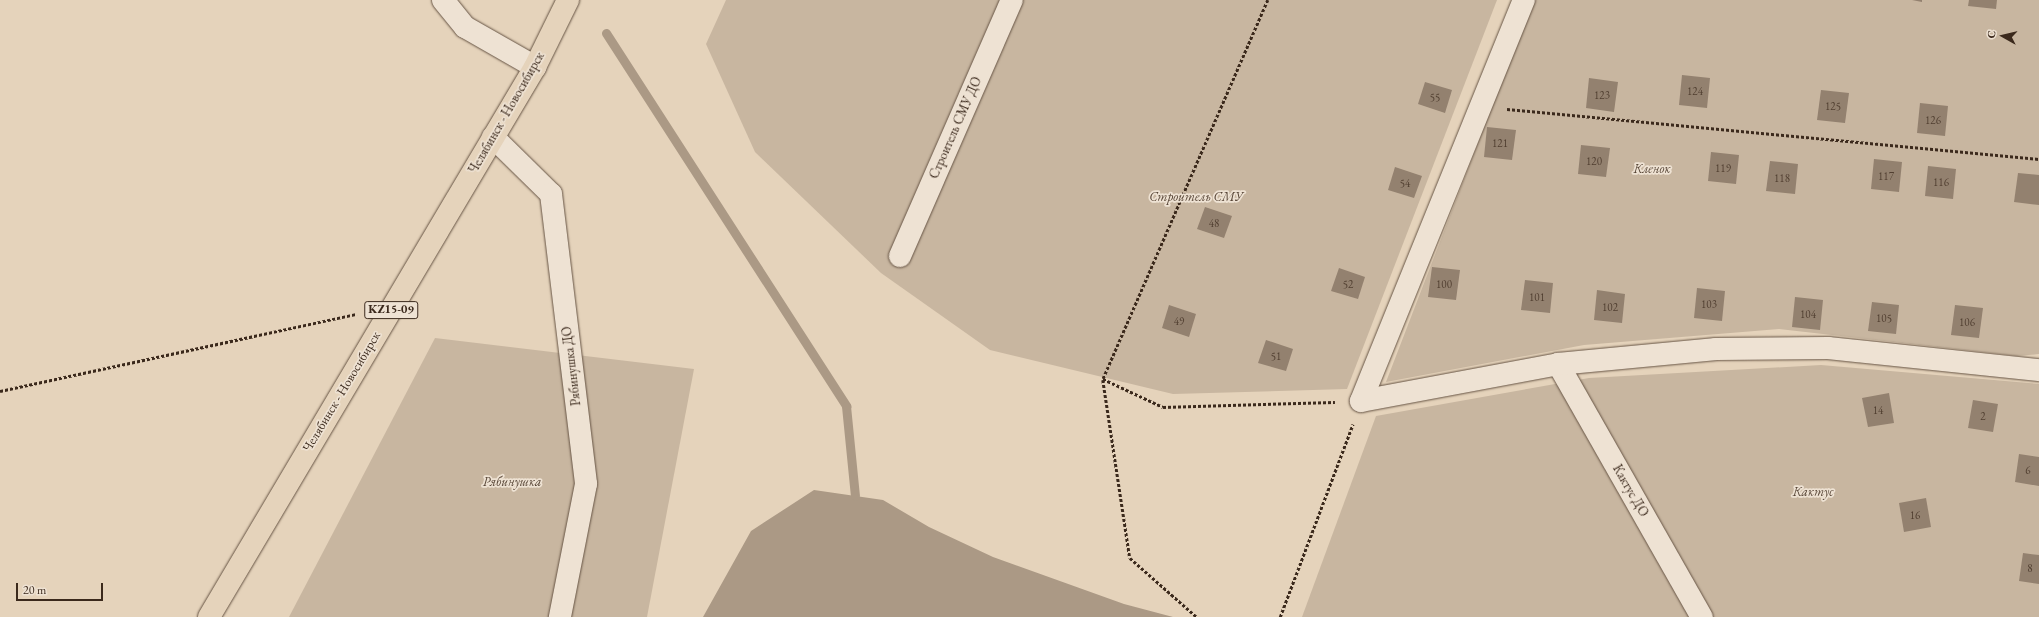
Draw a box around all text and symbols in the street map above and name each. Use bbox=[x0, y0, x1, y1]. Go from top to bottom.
north arrow bbox=[1983, 16, 2023, 56]
text: С bbox=[1984, 29, 1999, 39]
street label: Челябинск - Новосибирск bbox=[466, 49, 548, 177]
street label: Строитель СМУ ДО bbox=[926, 75, 986, 181]
house number: 124 bbox=[1687, 84, 1703, 98]
house number: 123 bbox=[1594, 88, 1610, 102]
house number: 55 bbox=[1430, 90, 1440, 104]
house number: 125 bbox=[1825, 99, 1841, 113]
house number: 126 bbox=[1925, 113, 1941, 127]
house number: 121 bbox=[1492, 136, 1508, 150]
house number: 120 bbox=[1586, 154, 1602, 168]
park label: Кленок bbox=[1633, 161, 1671, 177]
house number: 119 bbox=[1715, 161, 1731, 175]
house number: 117 bbox=[1878, 169, 1894, 183]
house number: 118 bbox=[1774, 171, 1790, 185]
house number: 116 bbox=[1933, 175, 1949, 189]
house number: 54 bbox=[1400, 176, 1410, 190]
park label: Строитель СМУ bbox=[1149, 189, 1243, 205]
house number: 48 bbox=[1209, 216, 1219, 230]
house number: 52 bbox=[1343, 277, 1353, 291]
house number: 100 bbox=[1436, 277, 1452, 291]
house number: 101 bbox=[1529, 290, 1545, 304]
house number: 103 bbox=[1701, 297, 1717, 311]
road number: KZ15-09 bbox=[364, 300, 418, 320]
house number: 102 bbox=[1602, 300, 1618, 314]
house number: 104 bbox=[1800, 307, 1816, 321]
house number: 105 bbox=[1876, 311, 1892, 325]
house number: 49 bbox=[1174, 314, 1184, 328]
house number: 106 bbox=[1959, 315, 1975, 329]
street label: Рябинушка ДО bbox=[559, 325, 585, 407]
street label: Челябинск - Новосибирск bbox=[300, 329, 384, 455]
house number: 51 bbox=[1271, 349, 1281, 363]
house number: 14 bbox=[1873, 403, 1883, 417]
house number: 2 bbox=[1980, 409, 1986, 423]
street label: Кактус ДО bbox=[1609, 462, 1651, 520]
house number: 6 bbox=[2025, 463, 2031, 477]
park label: Рябинушка bbox=[483, 474, 541, 490]
park label: Кактус bbox=[1793, 484, 1833, 500]
house number: 16 bbox=[1910, 508, 1920, 522]
house number: 8 bbox=[2027, 561, 2033, 575]
scale bar bbox=[18, 575, 105, 601]
text: 20 m bbox=[23, 582, 46, 598]

